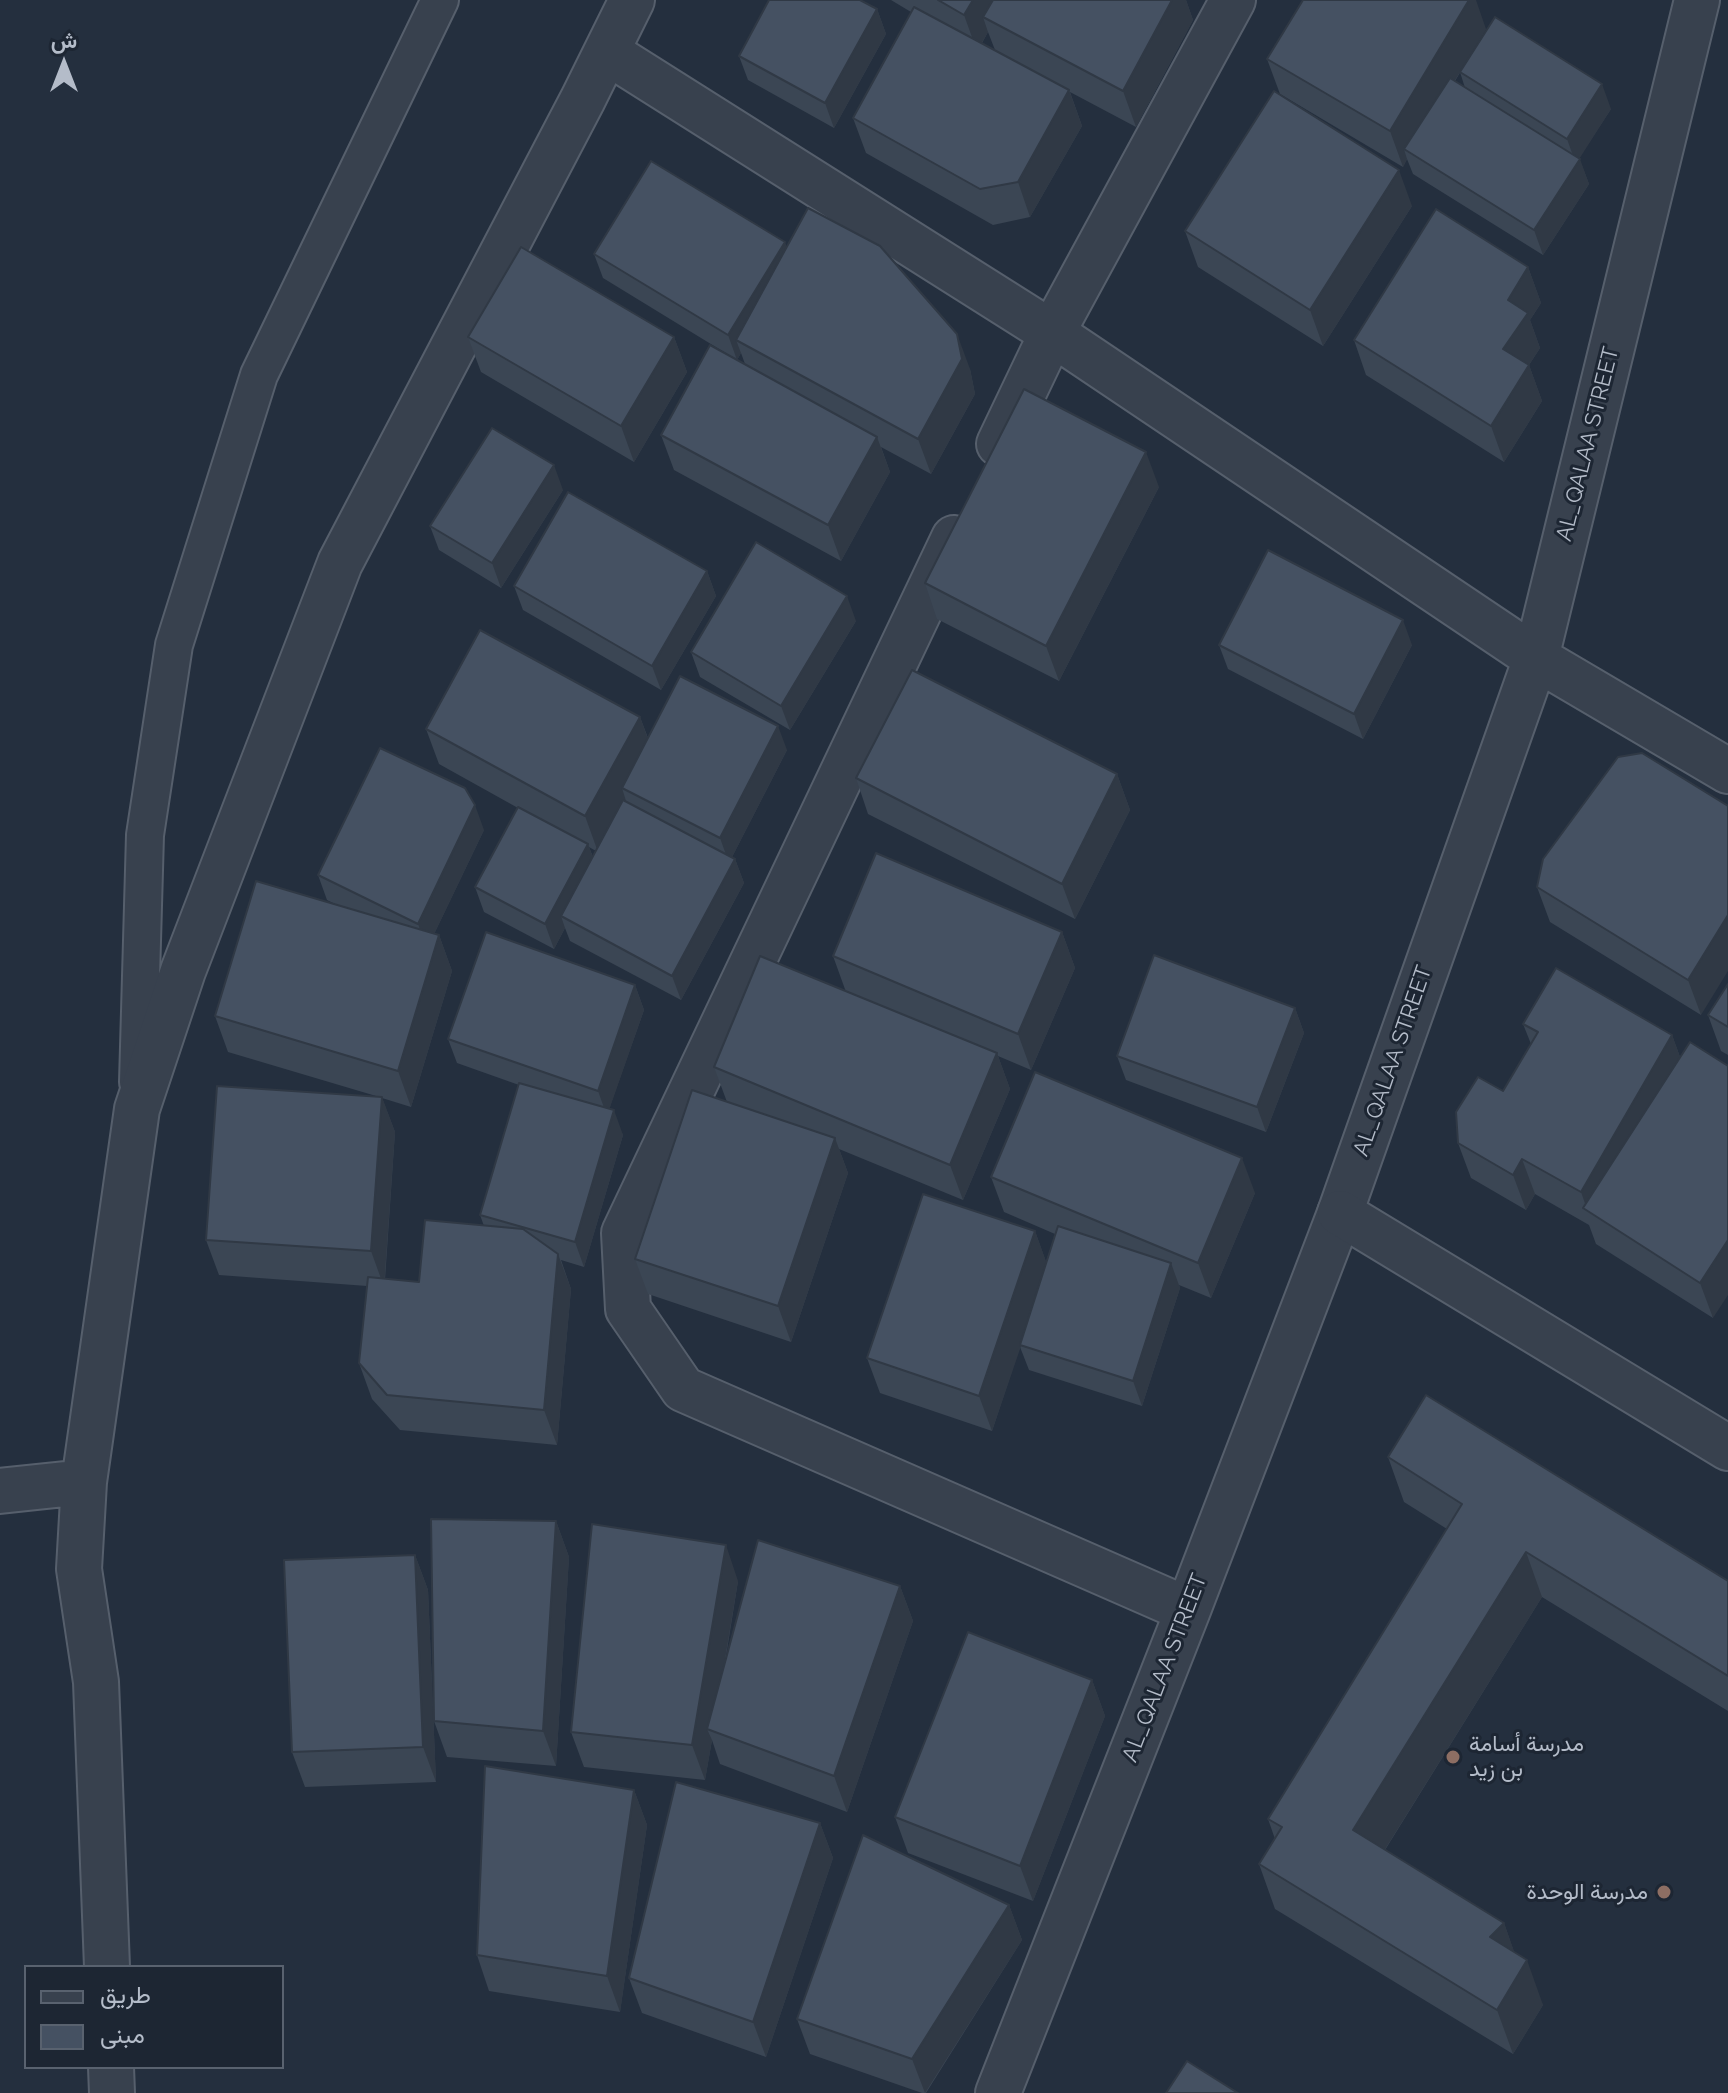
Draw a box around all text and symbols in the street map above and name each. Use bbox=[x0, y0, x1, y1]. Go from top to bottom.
north arrow bbox=[24, 24, 104, 104]
text: ش bbox=[51, 27, 77, 53]
street label: AL_QALAA STREET bbox=[1551, 344, 1625, 544]
street label: AL_QALAA STREET bbox=[1348, 962, 1438, 1160]
street label: AL_QALAA STREET bbox=[1117, 1570, 1213, 1766]
place label: مدرسة أسامة بن زيد bbox=[1469, 1731, 1584, 1782]
marker: مدرسة أسامة بن زيد bbox=[1444, 1748, 1462, 1766]
place label: مدرسة الوحدة bbox=[1526, 1879, 1648, 1905]
marker: مدرسة الوحدة bbox=[1655, 1883, 1673, 1901]
legend bbox=[24, 1965, 284, 2069]
text: طريق bbox=[100, 1980, 151, 2009]
text: مبنى bbox=[100, 2020, 145, 2049]

